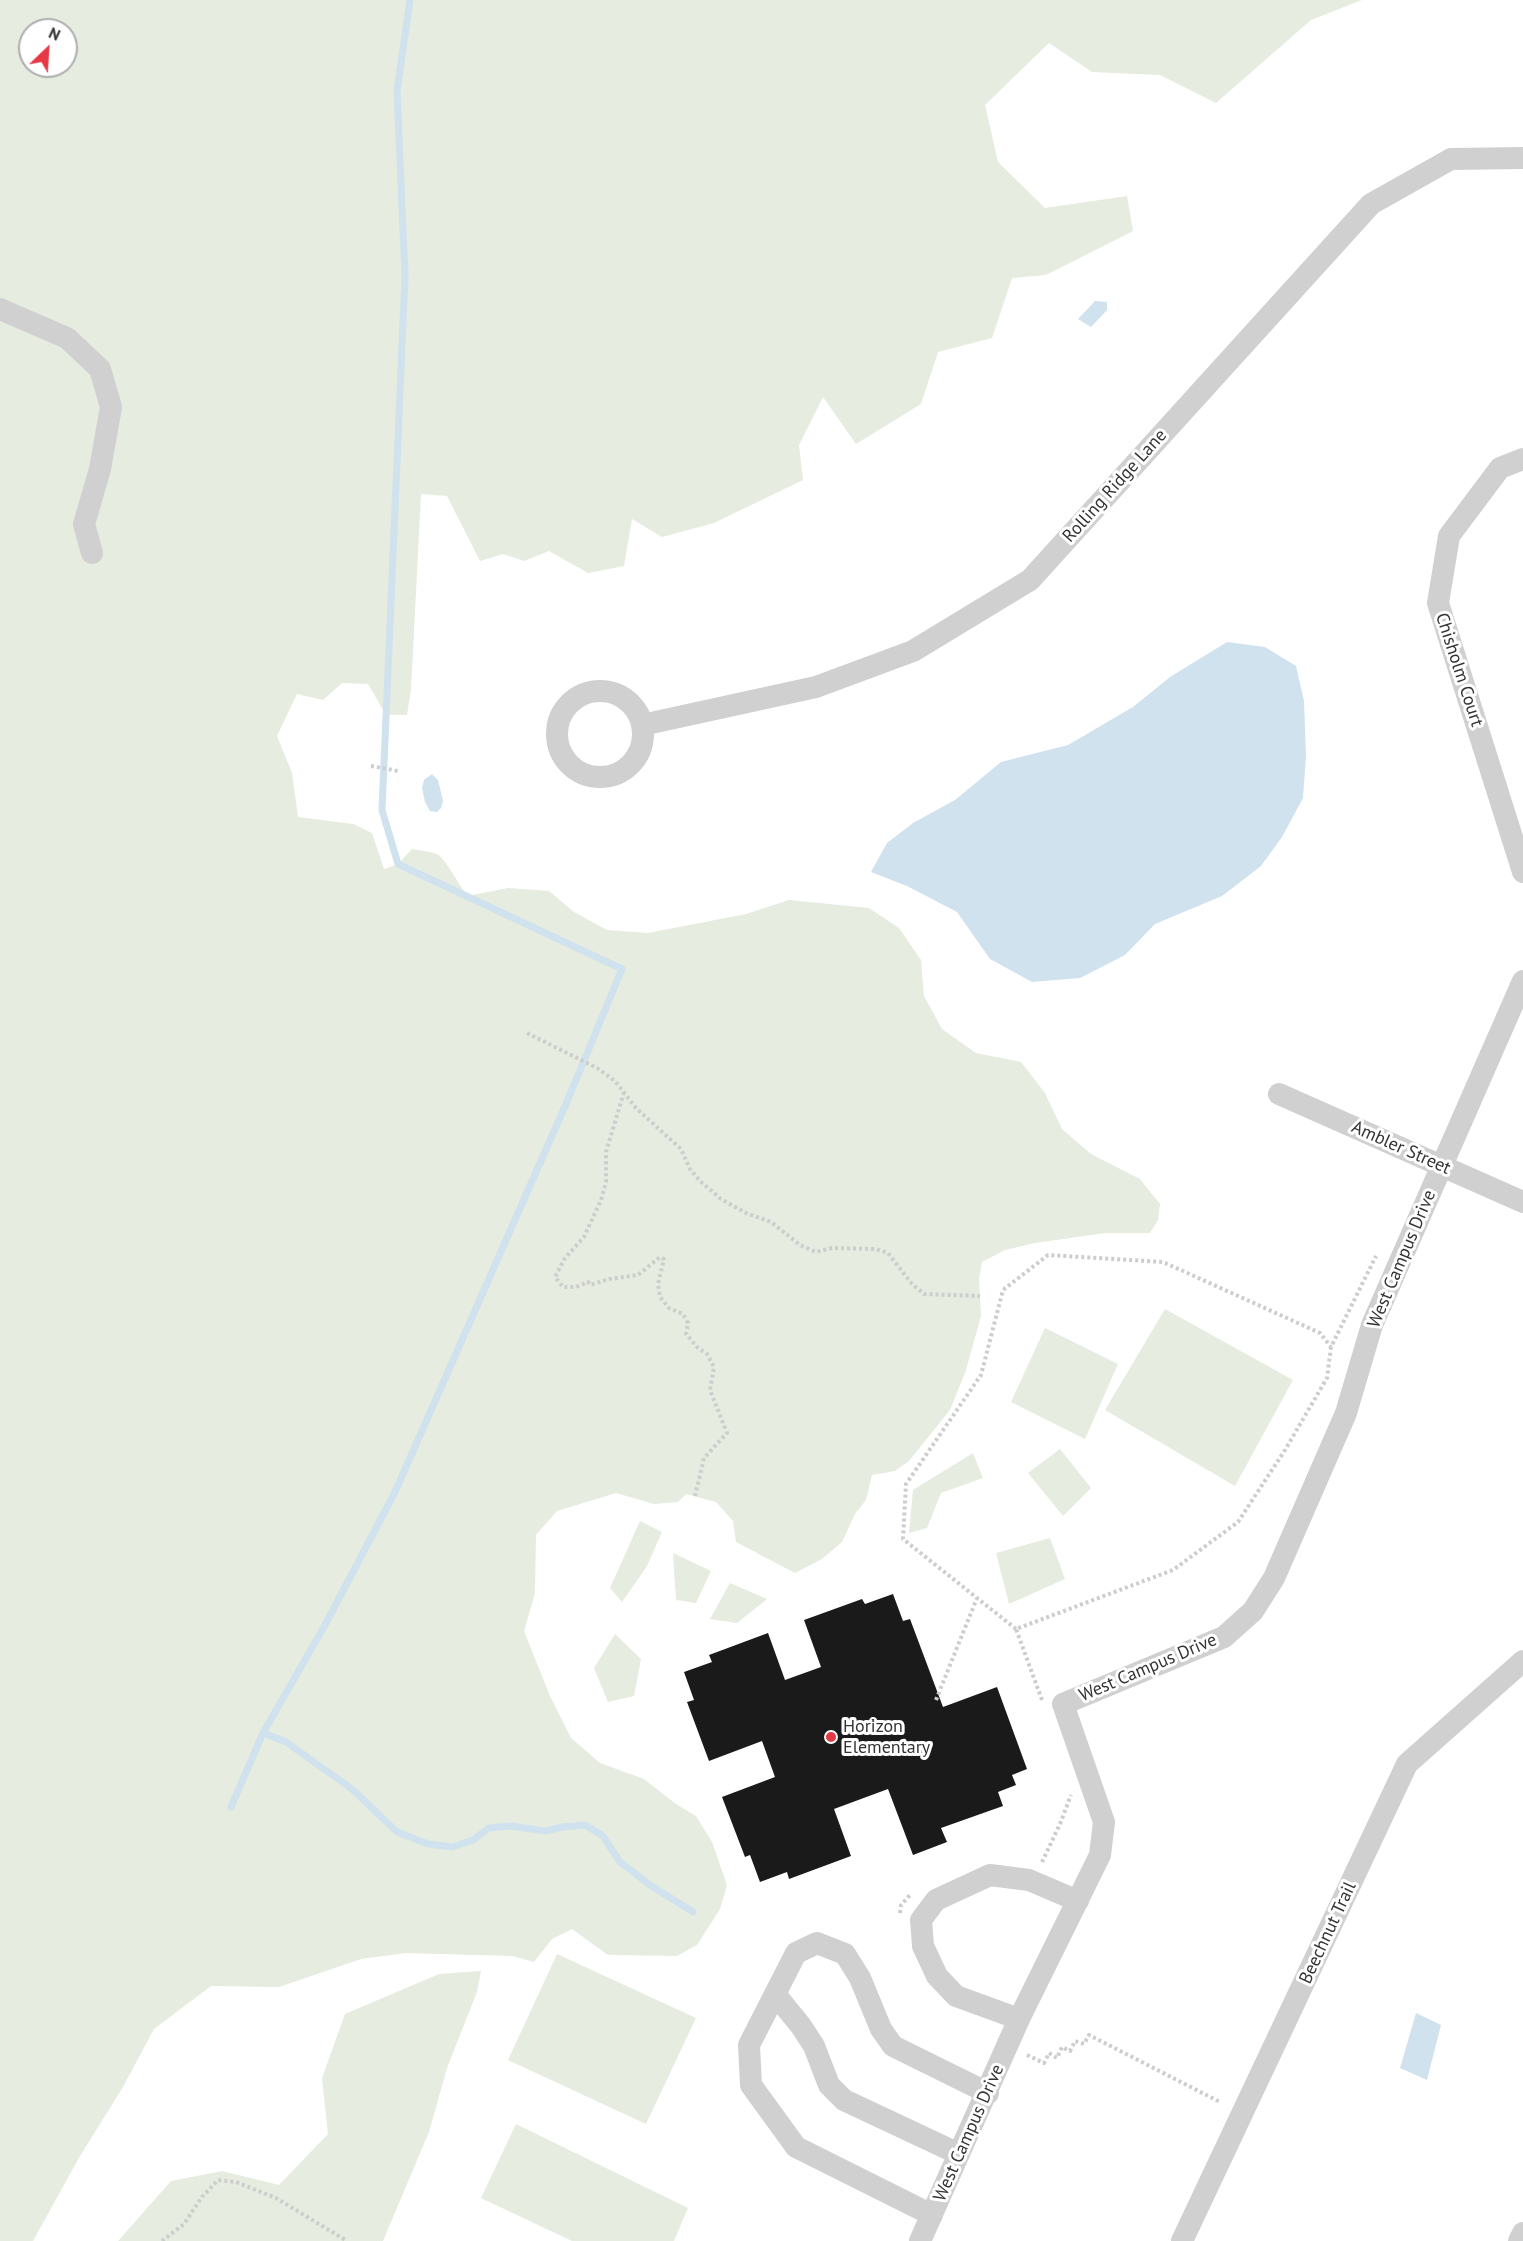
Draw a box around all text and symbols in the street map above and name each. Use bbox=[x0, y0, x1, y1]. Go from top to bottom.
north arrow bbox=[18, 18, 78, 78]
text: N bbox=[46, 22, 64, 45]
street label: Rolling Ridge Lane bbox=[1059, 425, 1171, 547]
street label: Chisholm Court bbox=[1430, 610, 1488, 730]
street label: Ambler Street bbox=[1348, 1117, 1454, 1179]
street label: West Campus Drive bbox=[1363, 1187, 1441, 1331]
street label: West Campus Drive bbox=[1076, 1629, 1220, 1707]
place label: Horizon Elementary bbox=[843, 1716, 930, 1758]
marker: Horizon Elementary bbox=[824, 1730, 838, 1744]
street label: Beechnut Trail bbox=[1295, 1879, 1361, 1987]
street label: West Campus Drive bbox=[929, 2061, 1009, 2205]

